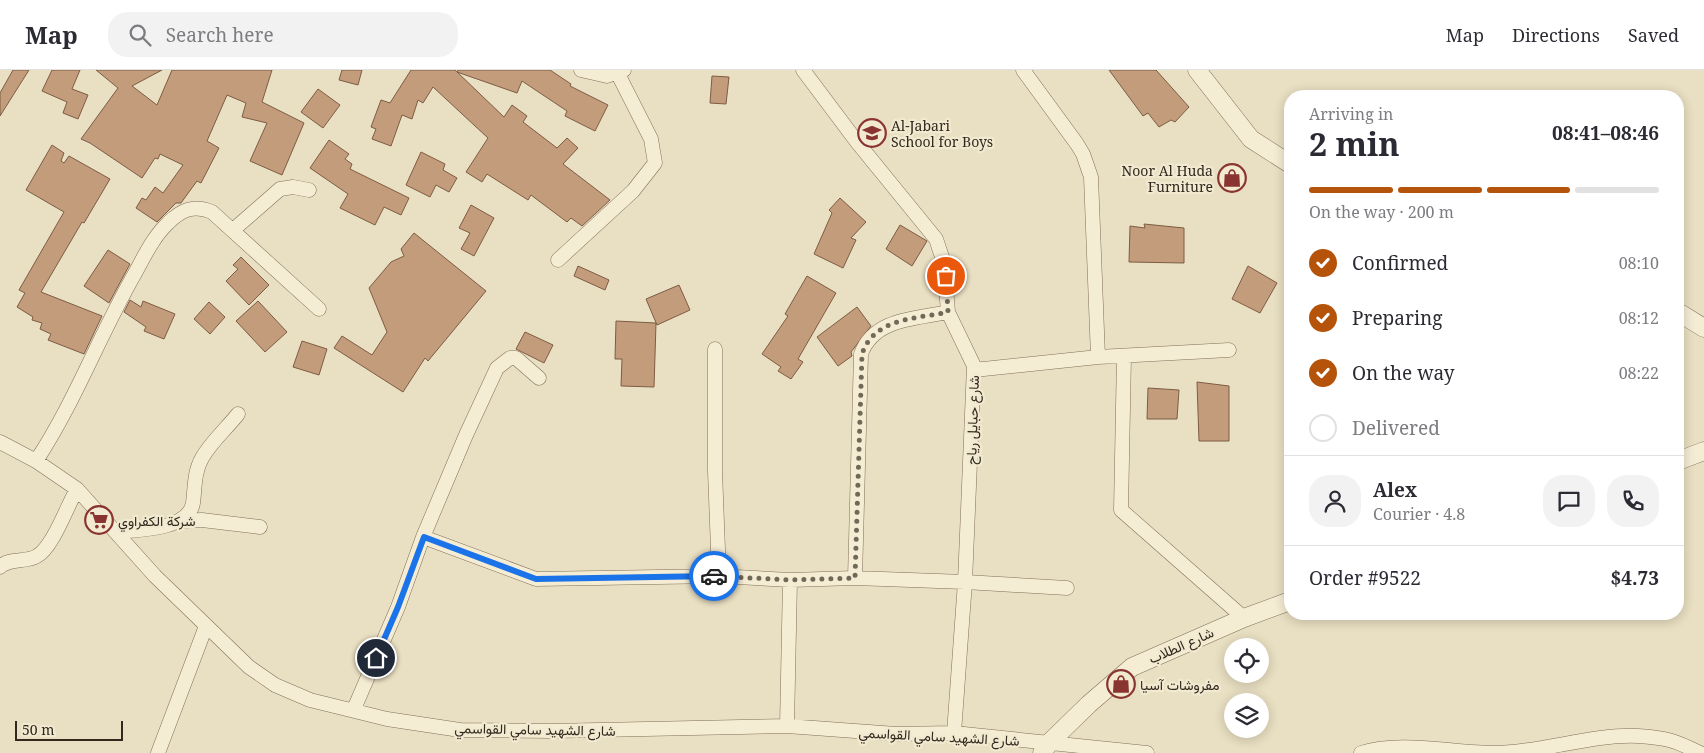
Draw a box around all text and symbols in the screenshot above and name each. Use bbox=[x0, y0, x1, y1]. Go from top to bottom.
search box bbox=[108, 12, 458, 57]
text: Map bbox=[25, 18, 78, 51]
icon: search bbox=[126, 21, 154, 49]
text: Search here bbox=[166, 22, 274, 48]
text: Map bbox=[1446, 23, 1484, 47]
text: Directions bbox=[1512, 23, 1600, 47]
text: Saved bbox=[1628, 23, 1679, 47]
text: Arriving in bbox=[1309, 103, 1393, 125]
place label: Al-Jabari School for Boys bbox=[891, 116, 993, 151]
school or university icon: Al-Jabari School for Boys bbox=[857, 118, 887, 148]
text: 08:41–08:46 bbox=[1552, 120, 1659, 146]
text: 2 min bbox=[1309, 122, 1400, 165]
place label: Noor Al Huda Furniture bbox=[1122, 161, 1213, 196]
shop icon: Noor Al Huda Furniture bbox=[1217, 163, 1247, 193]
text: On the way · 200 m bbox=[1309, 201, 1454, 223]
icon: check bbox=[1309, 249, 1337, 277]
text: Confirmed bbox=[1352, 250, 1448, 276]
text: 08:10 bbox=[1619, 252, 1659, 274]
pin bbox=[925, 255, 967, 297]
icon: bag bbox=[932, 262, 960, 290]
icon: check bbox=[1309, 304, 1337, 332]
text: Preparing bbox=[1352, 305, 1442, 331]
text: 08:12 bbox=[1619, 307, 1659, 329]
icon: check bbox=[1309, 359, 1337, 387]
text: On the way bbox=[1352, 360, 1455, 386]
text: 08:22 bbox=[1619, 362, 1659, 384]
street label: شارع حبايل رياح bbox=[961, 375, 985, 465]
text: Delivered bbox=[1352, 415, 1440, 441]
button: person bbox=[1309, 475, 1361, 527]
button: chat bbox=[1543, 475, 1595, 527]
button: phone bbox=[1607, 475, 1659, 527]
text: Alex bbox=[1373, 477, 1417, 503]
text: Courier · 4.8 bbox=[1373, 503, 1465, 525]
supermarket icon: شركة الكفراوي bbox=[84, 505, 114, 535]
place label: شركة الكفراوي bbox=[118, 511, 195, 533]
courier bbox=[689, 551, 739, 601]
icon: car bbox=[700, 562, 728, 590]
text: Order #9522 bbox=[1309, 565, 1421, 591]
text: $4.73 bbox=[1610, 565, 1659, 591]
street label: شارع الطلاب bbox=[1146, 622, 1217, 670]
pin bbox=[355, 637, 397, 679]
map controls bbox=[1224, 638, 1269, 738]
button: locate bbox=[1224, 638, 1269, 683]
icon: home bbox=[362, 644, 390, 672]
shop icon: مفروشات آسيا bbox=[1106, 669, 1136, 699]
place label: مفروشات آسيا bbox=[1140, 675, 1219, 694]
button: layers bbox=[1224, 693, 1269, 738]
scale bar bbox=[15, 718, 122, 741]
street label: شارع الشهيد سامي القواسمي bbox=[454, 718, 616, 743]
text: 50 m bbox=[22, 720, 55, 739]
street label: شارع الشهيد سامي القواسمي bbox=[858, 722, 1020, 753]

